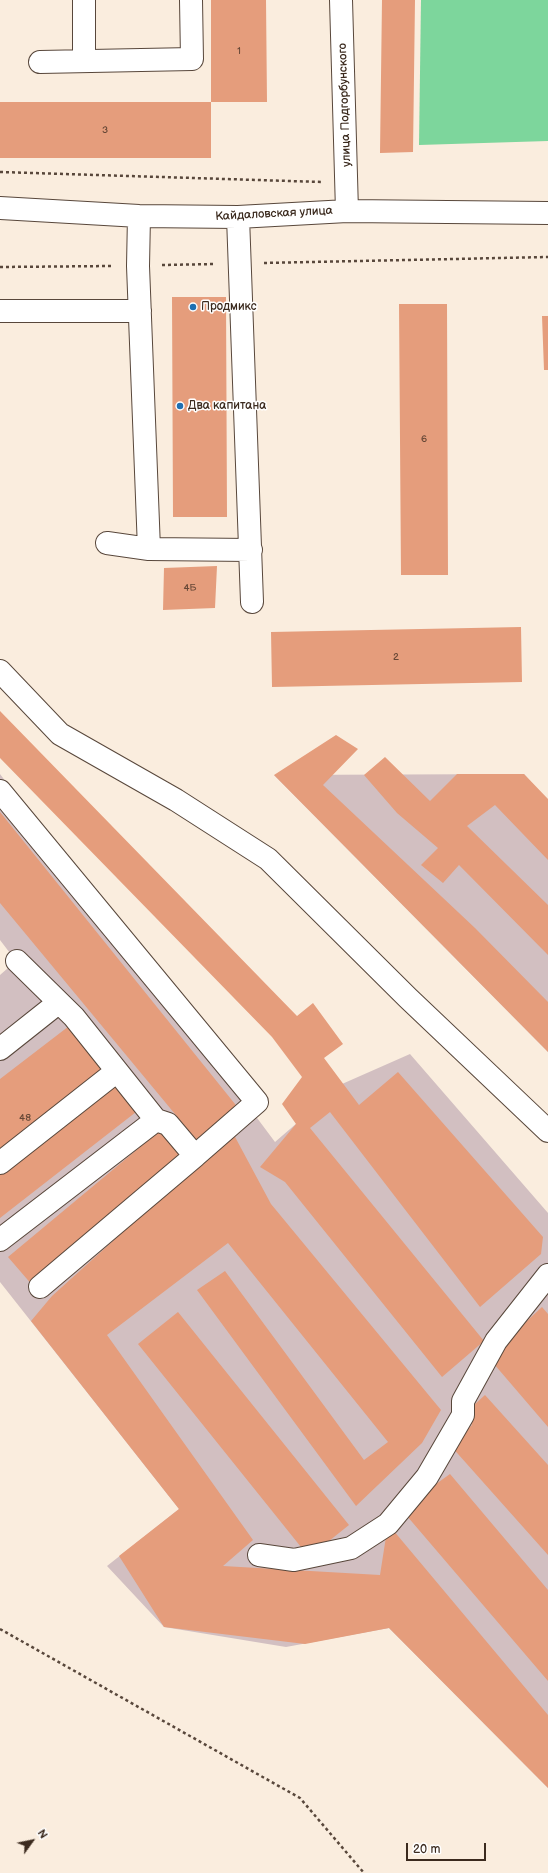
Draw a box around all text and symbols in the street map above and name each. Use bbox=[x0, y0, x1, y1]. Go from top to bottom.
street label: улица Подгорбунского bbox=[336, 43, 354, 167]
house number: 1 bbox=[237, 45, 241, 57]
house number: 3 bbox=[102, 124, 108, 136]
street label: Кайдаловская улица bbox=[215, 204, 333, 224]
place label: Продмикс bbox=[201, 300, 257, 314]
marker: Продмикс bbox=[188, 302, 198, 312]
place label: Два капитана bbox=[188, 399, 266, 413]
marker: Два капитана bbox=[175, 401, 185, 411]
house number: 6 bbox=[421, 433, 427, 445]
house number: 4Б bbox=[183, 582, 197, 594]
house number: 2 bbox=[393, 651, 399, 663]
house number: 48 bbox=[19, 1112, 31, 1124]
north arrow bbox=[12, 1821, 52, 1861]
text: N bbox=[35, 1827, 50, 1841]
scale bar bbox=[408, 1835, 488, 1861]
text: 20 m bbox=[413, 1842, 440, 1857]

